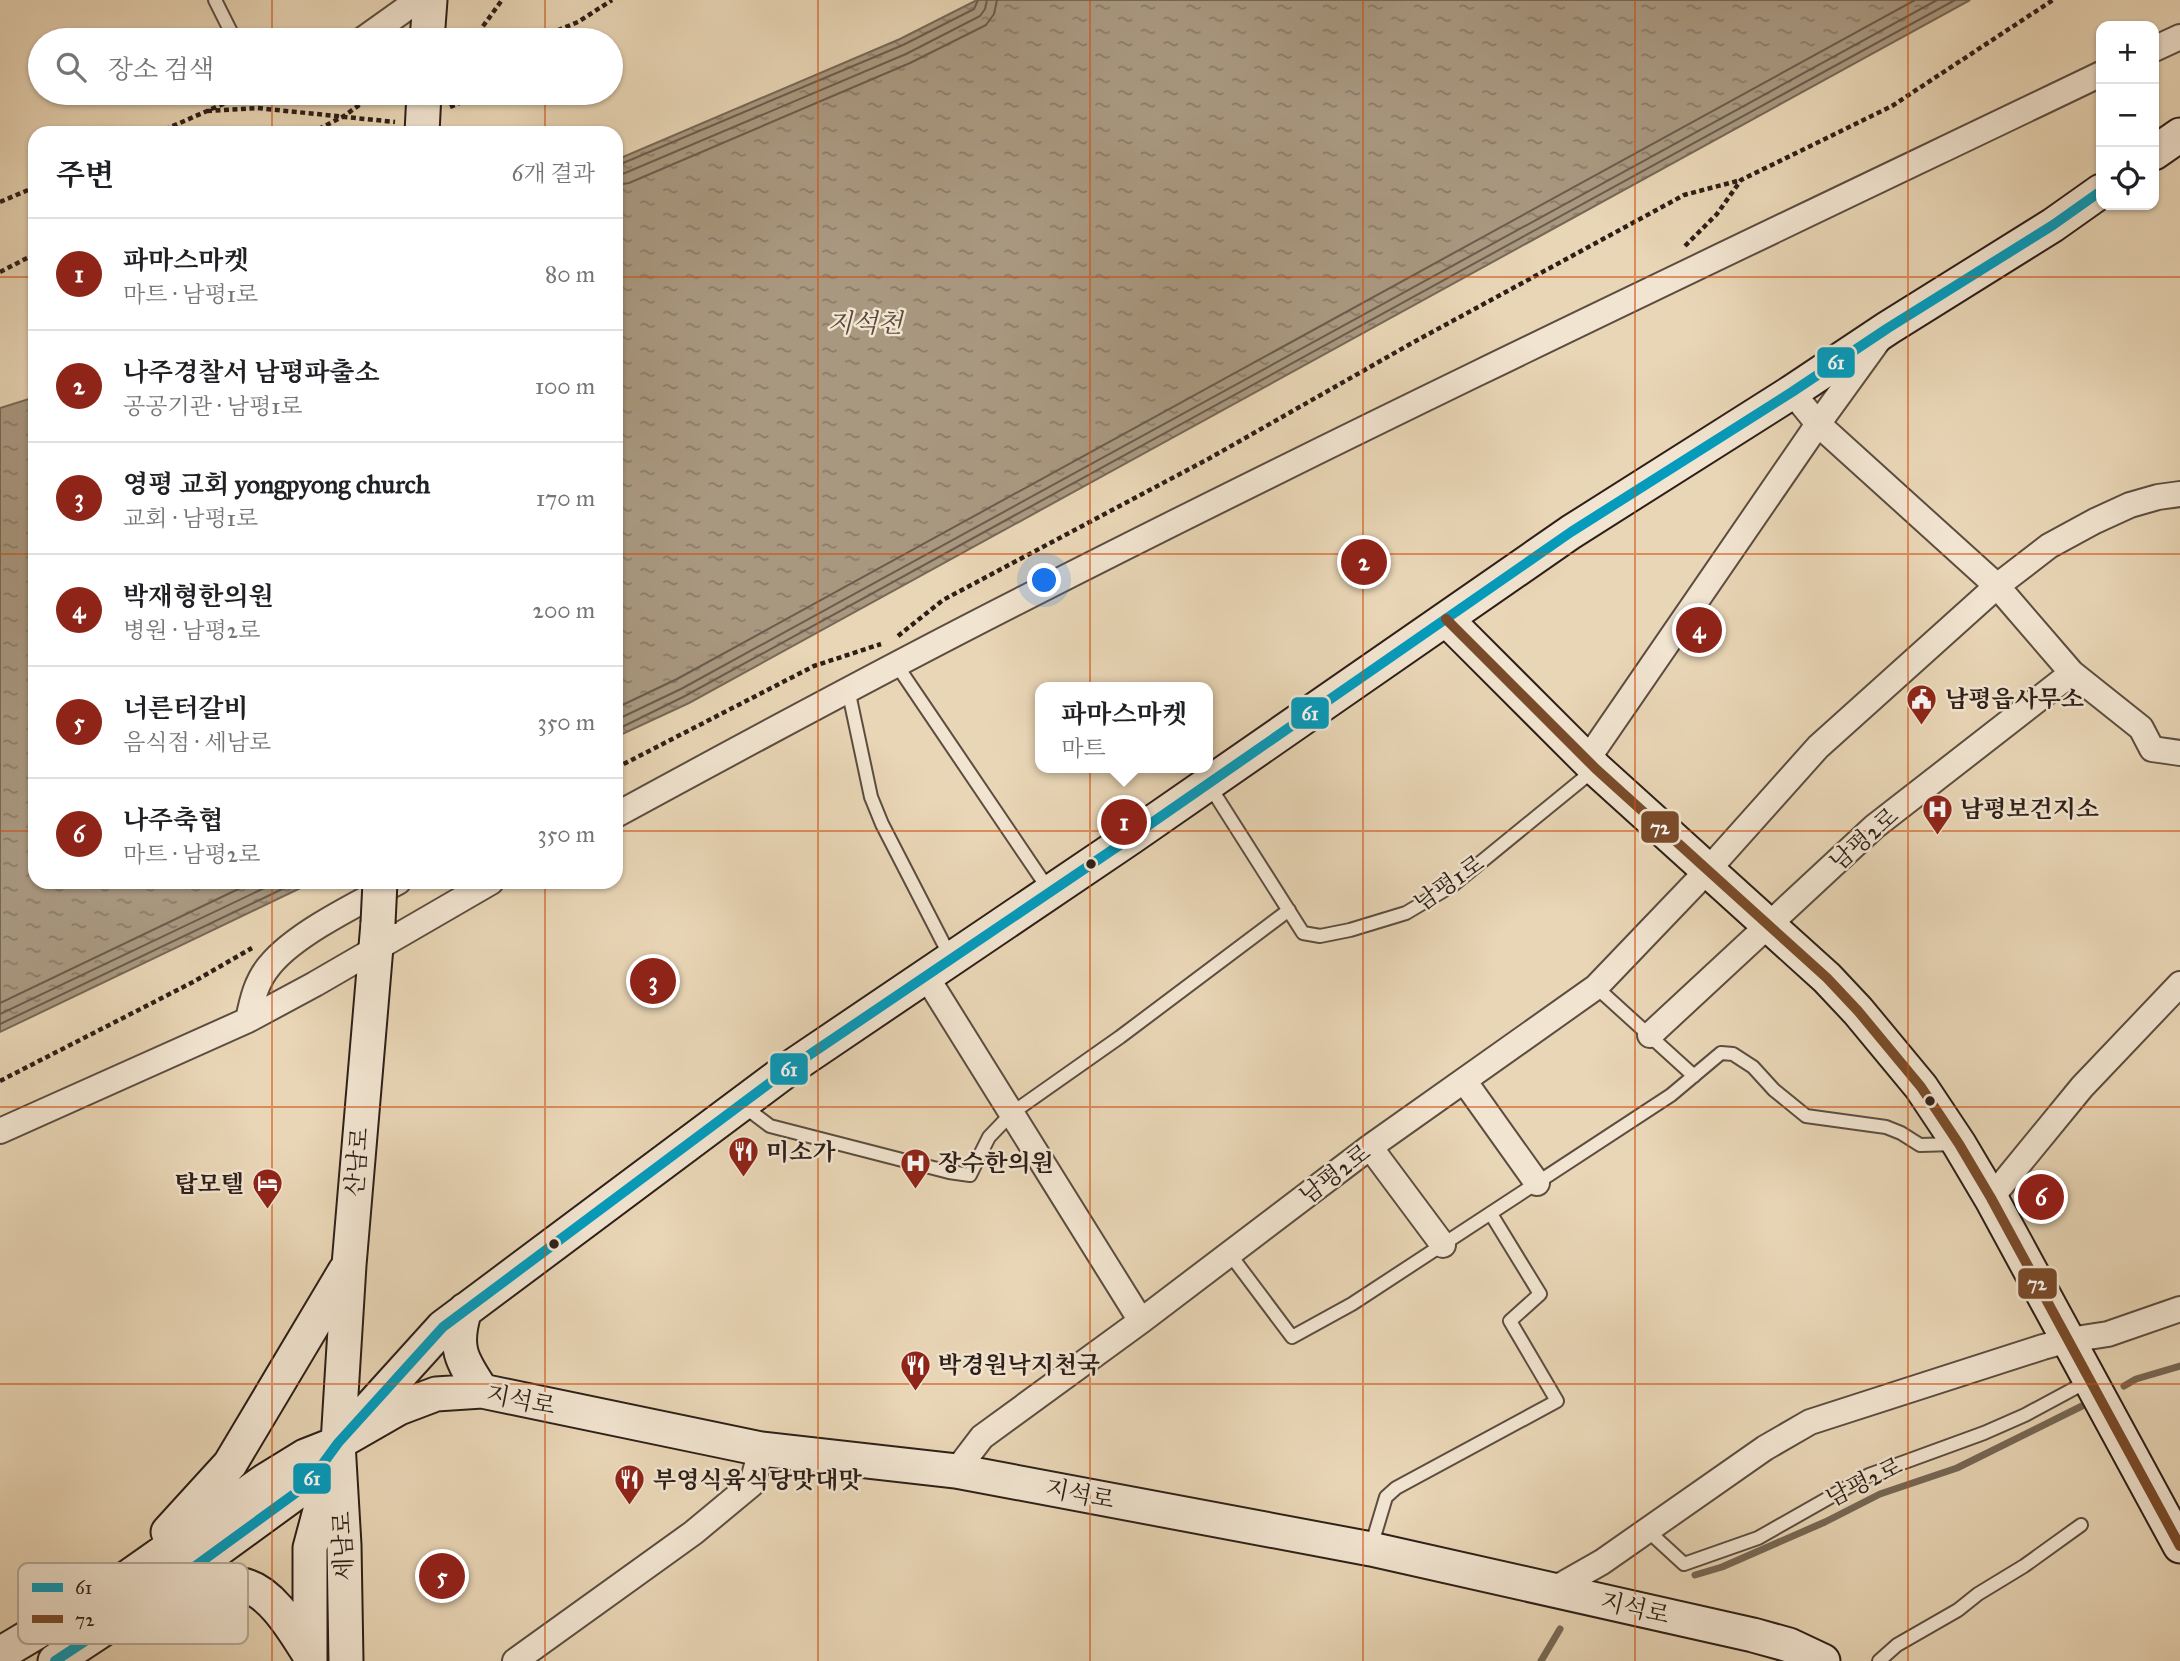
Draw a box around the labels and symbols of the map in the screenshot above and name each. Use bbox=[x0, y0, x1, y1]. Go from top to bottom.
water label: 지석천 bbox=[827, 307, 905, 339]
line badge: 61 bbox=[1816, 346, 1856, 379]
text: 61 bbox=[1827, 351, 1845, 374]
pin: 2 bbox=[1341, 536, 1387, 588]
your location bbox=[1027, 563, 1061, 597]
pin: 4 bbox=[1676, 604, 1722, 656]
public building icon: 남평읍사무소 bbox=[1905, 682, 1939, 726]
place label: 남평읍사무소 bbox=[1945, 684, 2084, 714]
line badge: 61 bbox=[1290, 696, 1330, 730]
text: 61 bbox=[1301, 702, 1319, 725]
hospital icon: 남평보건지소 bbox=[1920, 792, 1954, 836]
place label: 남평보건지소 bbox=[1960, 794, 2099, 824]
pin: 1 bbox=[1101, 796, 1147, 848]
street label: 남평2로 bbox=[1823, 801, 1905, 877]
line badge: 72 bbox=[1640, 810, 1680, 844]
text: 72 bbox=[1650, 816, 1670, 839]
street label: 남평1로 bbox=[1408, 848, 1490, 918]
unlabelled marker bbox=[1084, 857, 1098, 871]
pin: 3 bbox=[630, 955, 676, 1007]
line badge: 61 bbox=[769, 1052, 809, 1086]
text: 61 bbox=[780, 1058, 798, 1081]
unlabelled marker bbox=[1923, 1094, 1937, 1108]
street label: 산남로 bbox=[339, 1126, 375, 1198]
restaurant icon: 미소가 bbox=[726, 1135, 760, 1179]
place label: 미소가 bbox=[766, 1137, 836, 1167]
street label: 남평2로 bbox=[1293, 1138, 1377, 1210]
hospital icon: 장수한의원 bbox=[898, 1146, 932, 1190]
place label: 장수한의원 bbox=[938, 1148, 1054, 1178]
hotel icon: 탑모텔 bbox=[250, 1167, 284, 1211]
place label: 탑모텔 bbox=[174, 1169, 244, 1199]
pin: 6 bbox=[2018, 1171, 2064, 1223]
unlabelled marker bbox=[547, 1237, 561, 1251]
line badge: 72 bbox=[2017, 1267, 2058, 1300]
text: 72 bbox=[2027, 1272, 2047, 1295]
restaurant icon: 박경원낙지천국 bbox=[898, 1348, 932, 1392]
place label: 박경원낙지천국 bbox=[938, 1350, 1100, 1380]
street label: 지석로 bbox=[484, 1379, 558, 1421]
street label: 남평2로 bbox=[1821, 1451, 1907, 1513]
line badge: 61 bbox=[292, 1462, 332, 1495]
restaurant icon: 부영식육식당맛대맛 bbox=[613, 1463, 647, 1507]
place label: 부영식육식당맛대맛 bbox=[653, 1465, 862, 1495]
text: 61 bbox=[303, 1467, 321, 1490]
street label: 지석로 bbox=[1043, 1473, 1117, 1515]
street label: 세남로 bbox=[327, 1511, 359, 1581]
pin: 5 bbox=[419, 1550, 465, 1602]
legend bbox=[18, 1563, 248, 1644]
text: 61 bbox=[75, 1576, 92, 1599]
street label: 지석로 bbox=[1598, 1586, 1672, 1630]
text: 72 bbox=[75, 1608, 95, 1631]

